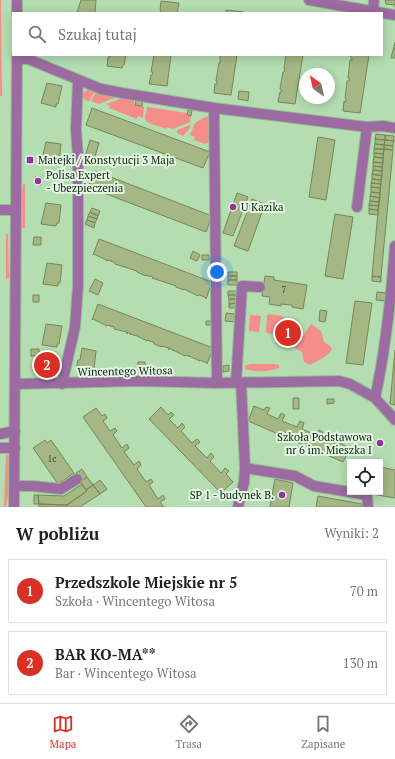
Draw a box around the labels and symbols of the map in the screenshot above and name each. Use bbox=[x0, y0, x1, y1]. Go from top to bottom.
north arrow bbox=[299, 68, 335, 104]
place label: Matejki / Konstytucji 3 Maja bbox=[38, 153, 175, 167]
marker: Matejki / Konstytucji 3 Maja bbox=[25, 155, 35, 165]
place label: Polisa Expert - Ubezpieczenia bbox=[46, 168, 124, 195]
marker: Polisa Expert - Ubezpieczenia bbox=[33, 176, 43, 186]
place label: U Kazika bbox=[241, 200, 284, 214]
marker: U Kazika bbox=[228, 202, 238, 212]
your location bbox=[207, 262, 227, 282]
house number: 7 bbox=[282, 284, 287, 296]
pin: 1 bbox=[275, 318, 301, 348]
pin: 2 bbox=[34, 350, 60, 380]
street label: Wincentego Witosa bbox=[77, 363, 173, 379]
place label: Szkoła Podstawowa nr 6 im. Mieszka I bbox=[277, 430, 372, 457]
marker: Szkoła Podstawowa nr 6 im. Mieszka I bbox=[375, 438, 385, 448]
house number: 1c bbox=[48, 453, 57, 465]
place label: SP 1 - budynek B. bbox=[190, 488, 274, 502]
marker: SP 1 - budynek B. bbox=[277, 490, 287, 500]

